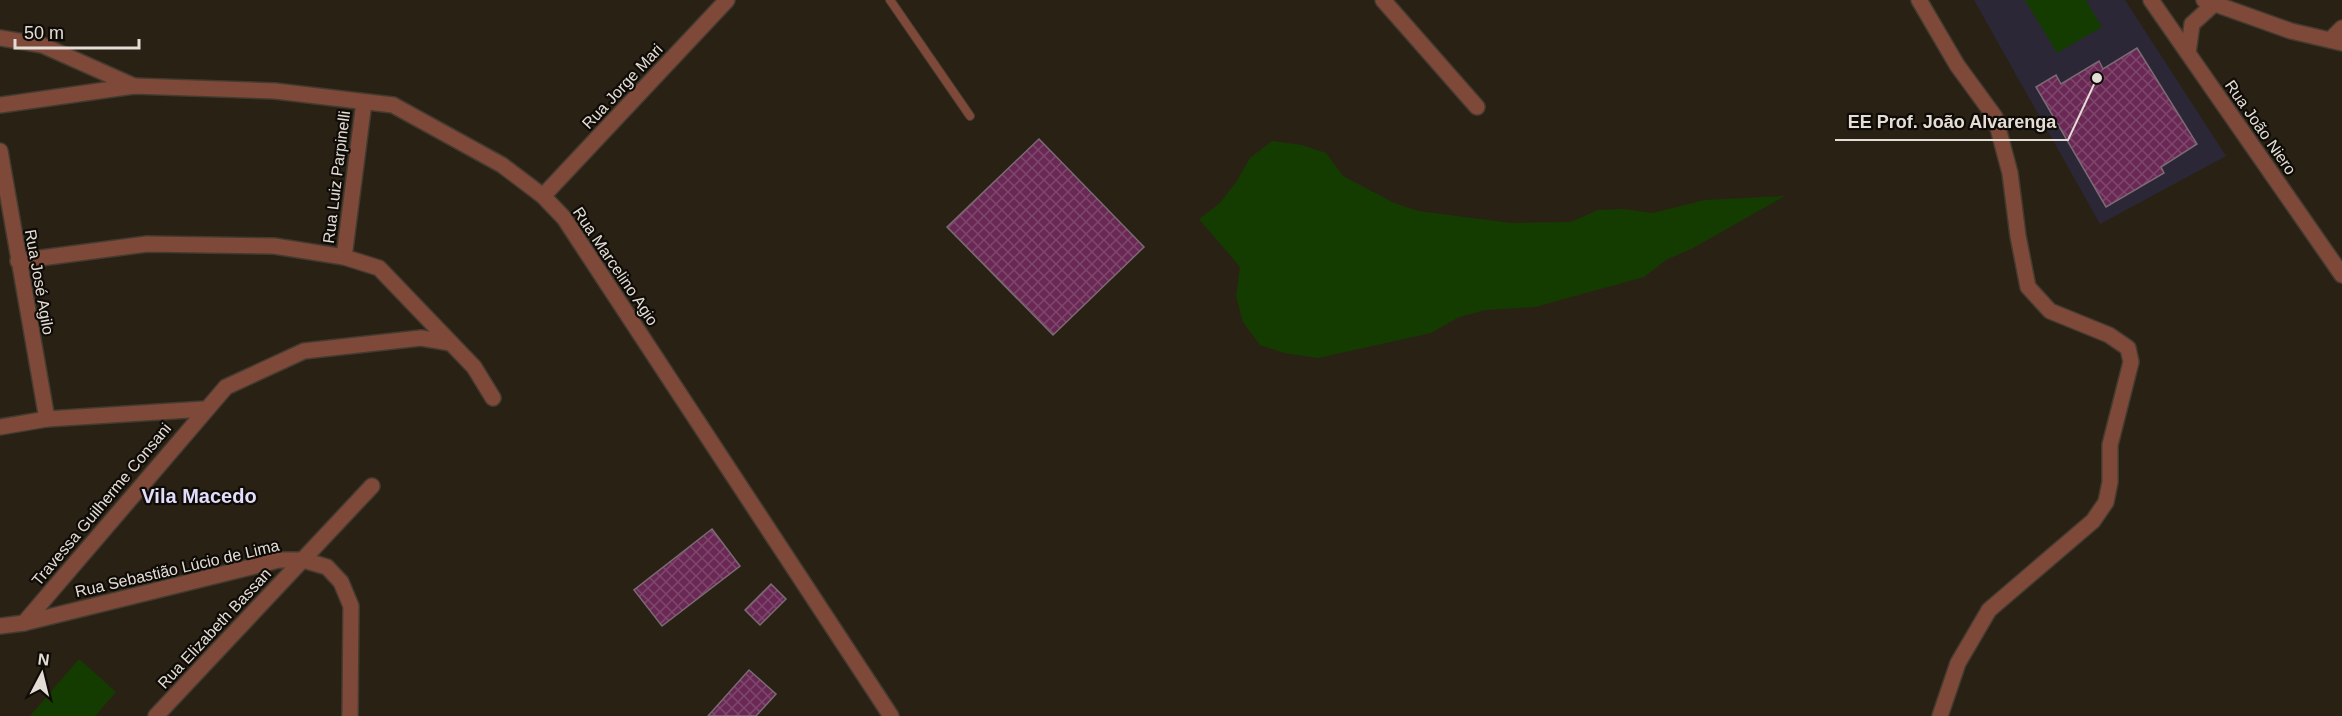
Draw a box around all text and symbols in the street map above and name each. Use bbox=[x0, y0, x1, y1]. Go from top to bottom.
scale bar bbox=[15, 12, 140, 50]
text: 50 m bbox=[24, 23, 64, 43]
street label: Rua Jorge Mari bbox=[579, 41, 666, 132]
street label: Rua João Niero bbox=[2222, 77, 2299, 178]
callout: EE Prof. João Alvarenga bbox=[1835, 104, 2068, 140]
street label: Rua Luiz Parpinelli bbox=[320, 110, 353, 244]
text: EE Prof. João Alvarenga bbox=[1848, 112, 2057, 132]
street label: Rua Marcelino Agio bbox=[570, 204, 661, 329]
street label: Rua José Agilo bbox=[22, 228, 57, 336]
street label: Travessa Guilherme Consani bbox=[28, 420, 174, 589]
district label: Vila Macedo bbox=[141, 485, 257, 507]
street label: Rua Sebastião Lúcio de Lima bbox=[73, 537, 281, 600]
street label: Rua Elizabeth Bassan bbox=[154, 565, 274, 692]
north arrow bbox=[12, 644, 72, 704]
text: N bbox=[37, 650, 51, 669]

